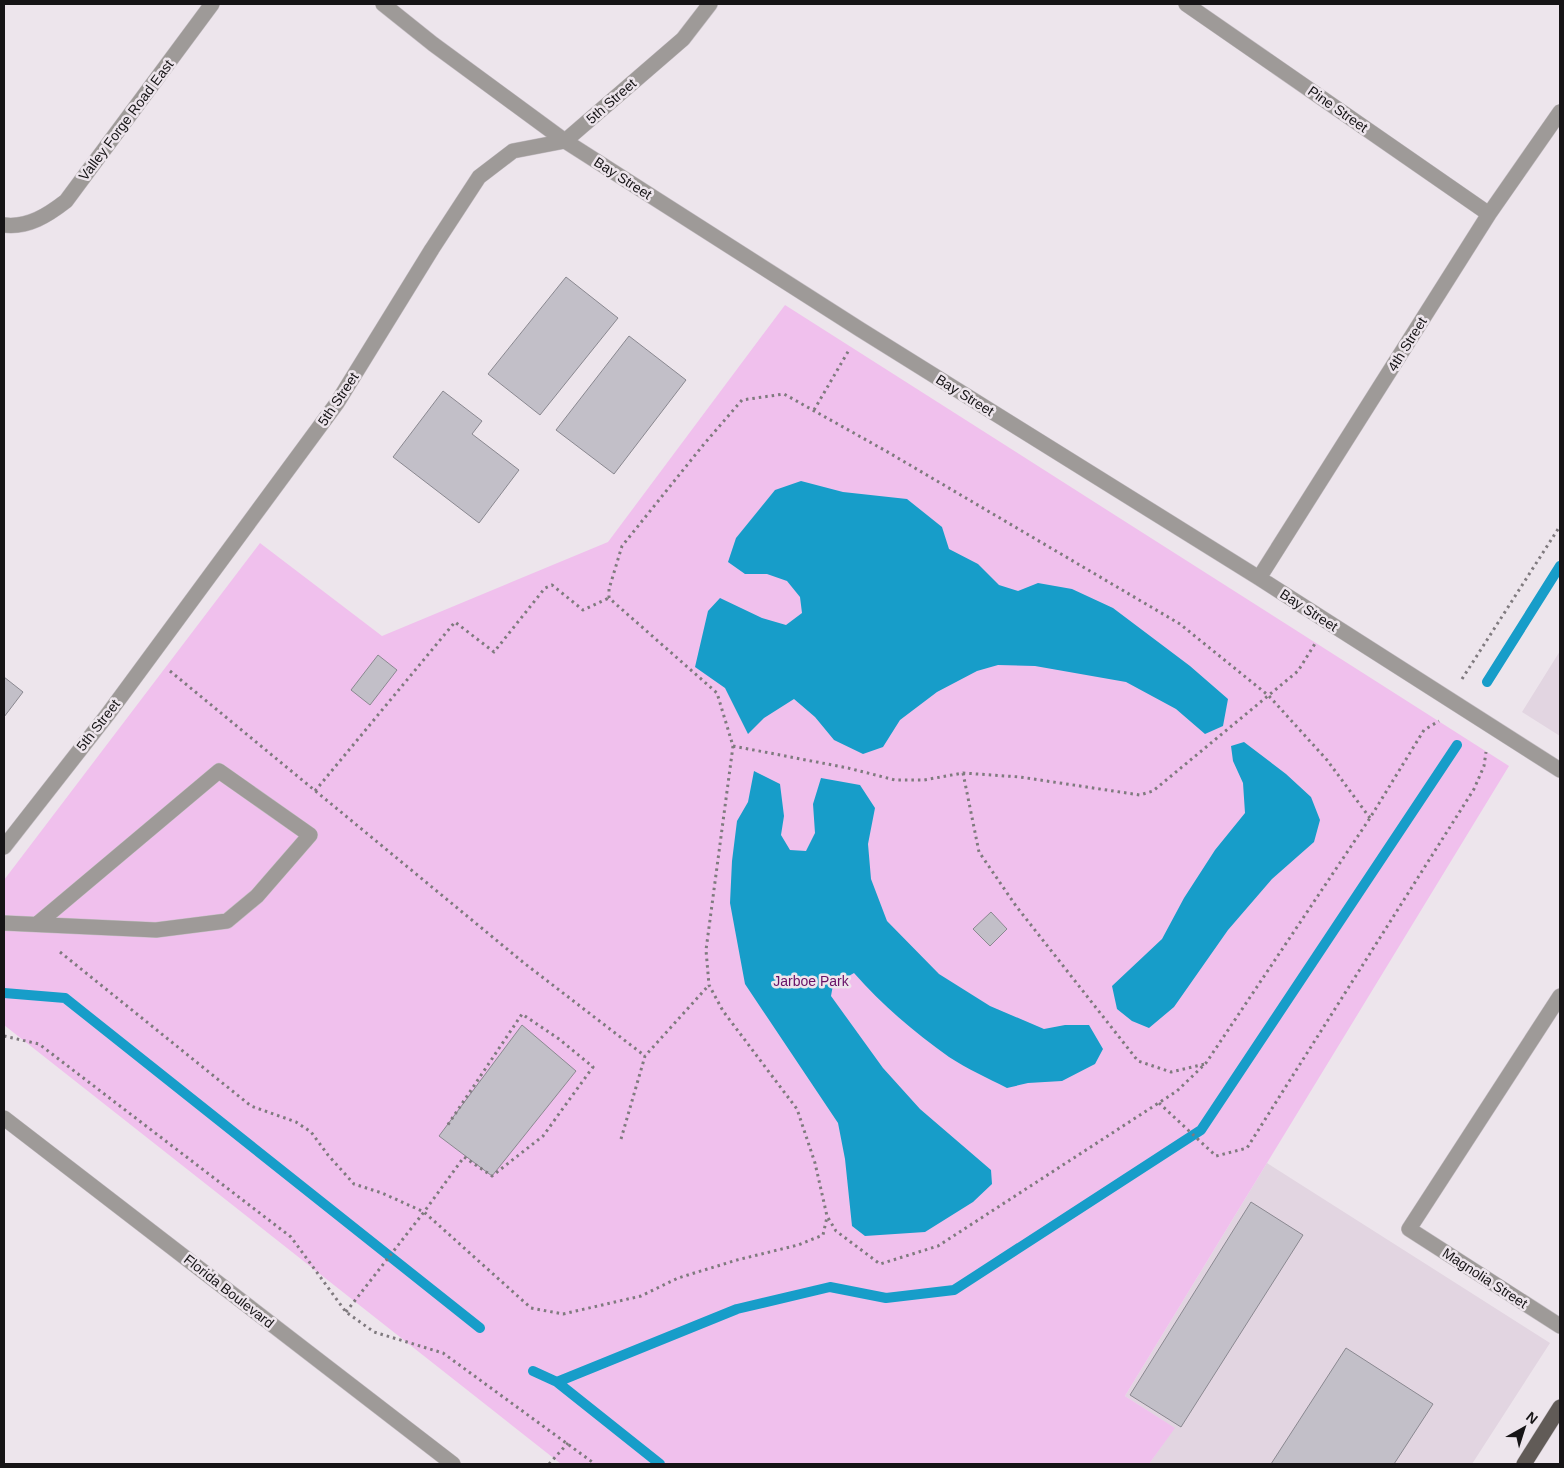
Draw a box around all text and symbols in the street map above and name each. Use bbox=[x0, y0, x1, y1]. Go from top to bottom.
street label: Valley Forge Road East bbox=[75, 56, 177, 183]
street label: 5th Street bbox=[583, 75, 639, 127]
street label: Pine Street bbox=[1305, 83, 1371, 135]
street label: Bay Street bbox=[591, 153, 655, 203]
street label: 4th Street bbox=[1384, 314, 1430, 374]
street label: 5th Street bbox=[314, 369, 362, 429]
street label: Bay Street bbox=[933, 371, 997, 419]
street label: Bay Street bbox=[1277, 585, 1341, 635]
street label: 5th Street bbox=[73, 696, 123, 754]
park label: Jarboe Park bbox=[773, 973, 850, 989]
street label: Magnolia Street bbox=[1440, 1245, 1531, 1311]
street label: Florida Boulevard bbox=[181, 1251, 277, 1331]
north arrow bbox=[1499, 1403, 1549, 1453]
text: N bbox=[1523, 1408, 1541, 1427]

